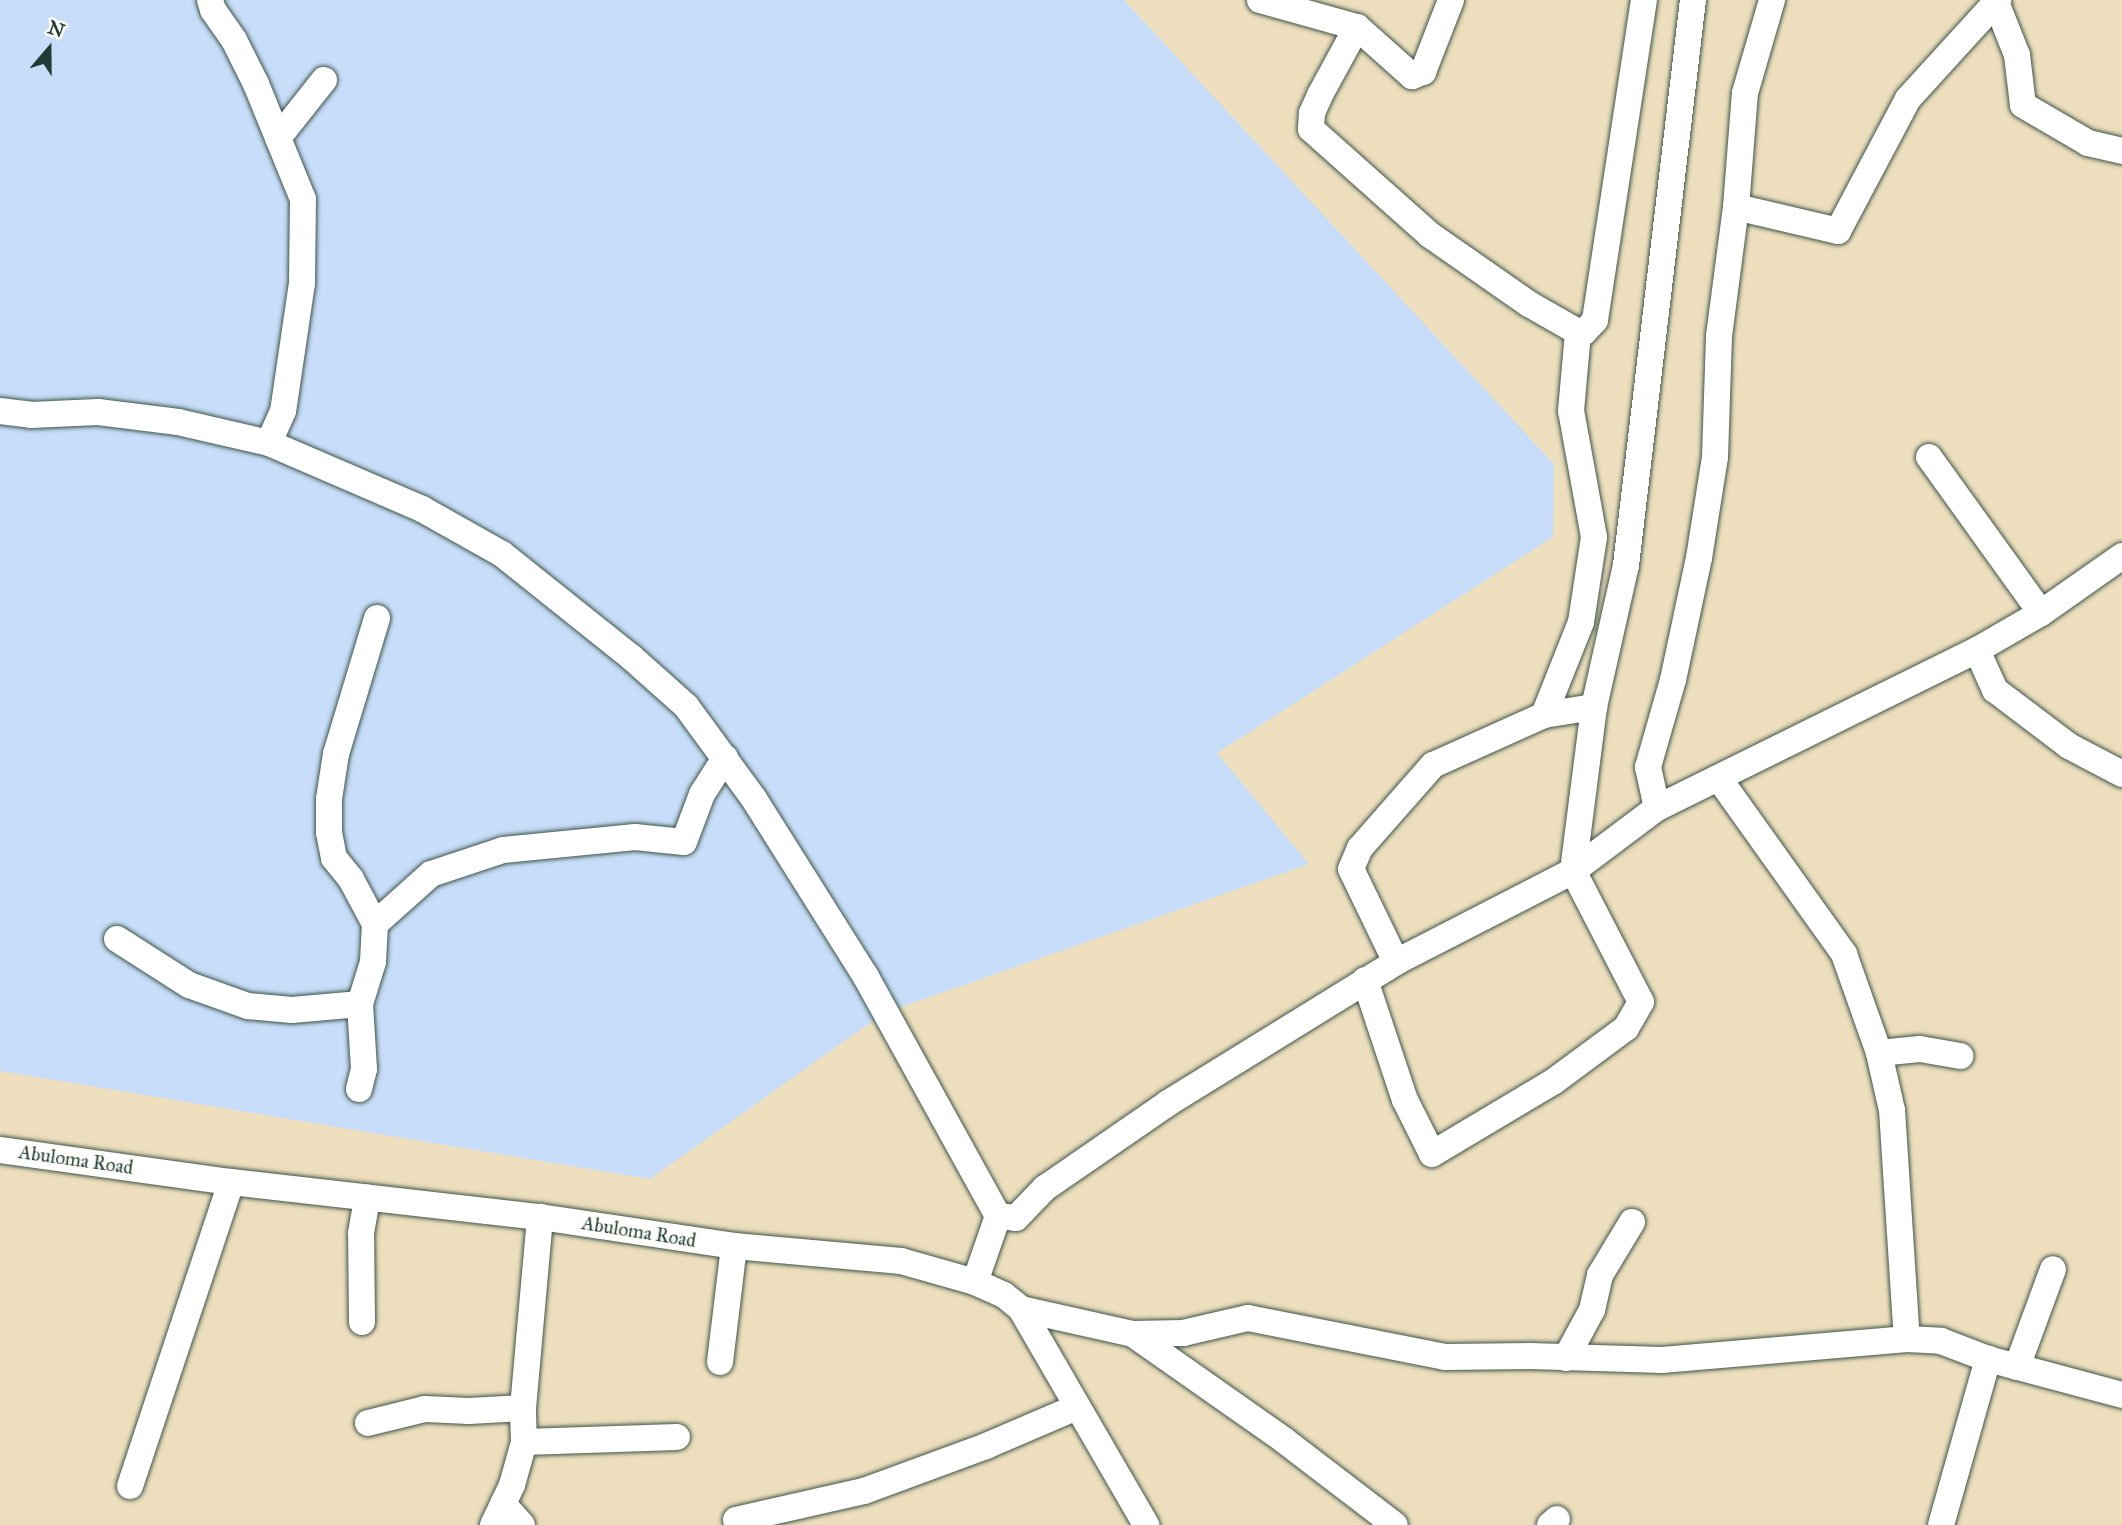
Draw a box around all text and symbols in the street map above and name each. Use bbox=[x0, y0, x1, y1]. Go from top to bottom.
north arrow bbox=[14, 14, 84, 84]
text: N bbox=[45, 15, 68, 42]
street label: Abuloma Road bbox=[17, 1141, 135, 1179]
street label: Abuloma Road bbox=[580, 1212, 698, 1252]

